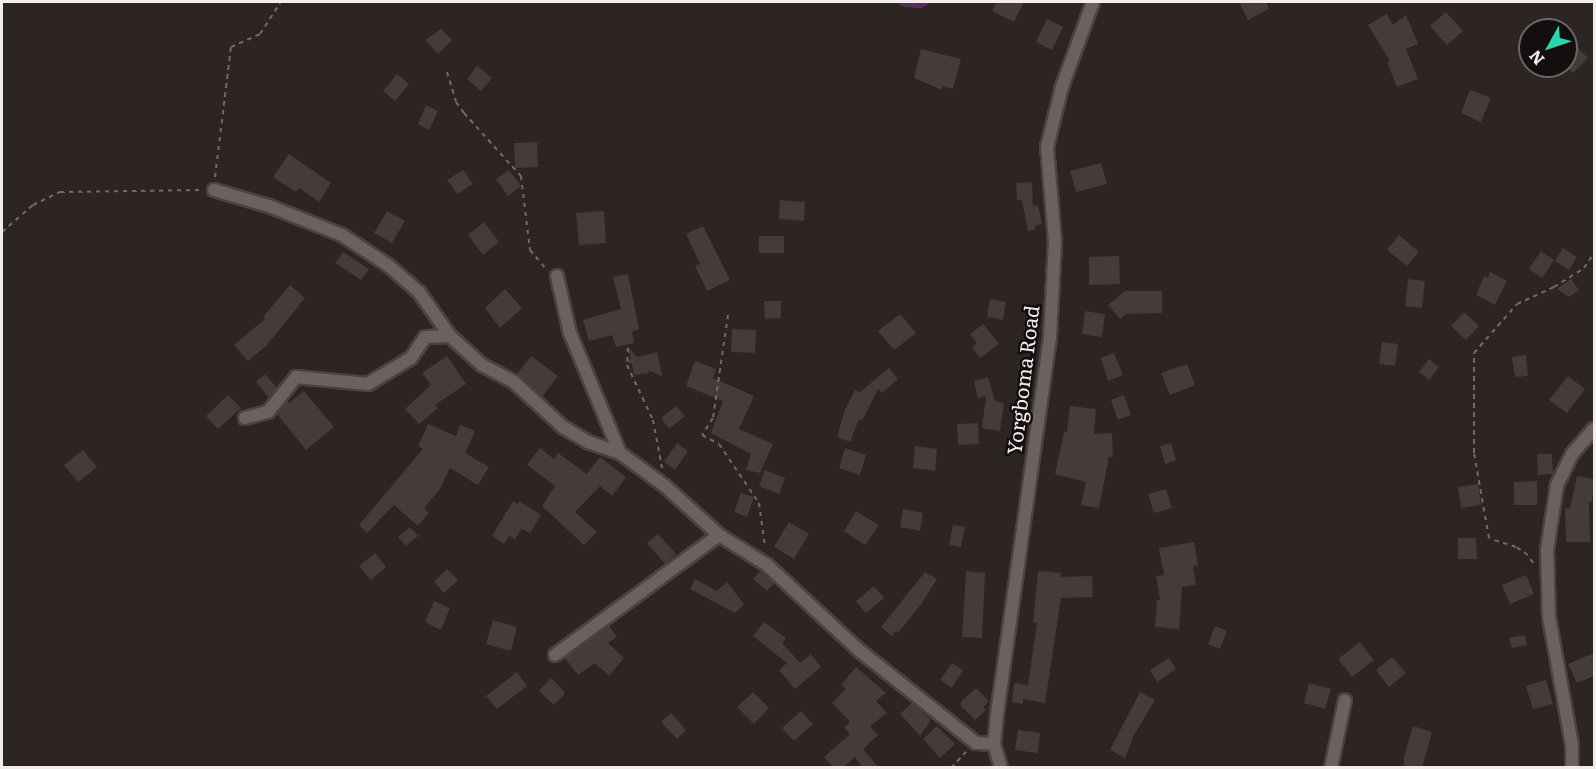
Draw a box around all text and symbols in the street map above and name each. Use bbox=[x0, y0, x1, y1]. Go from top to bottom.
north arrow bbox=[1518, 18, 1578, 78]
text: N bbox=[1522, 45, 1549, 71]
street label: Yorgboma Road bbox=[1001, 304, 1043, 456]

